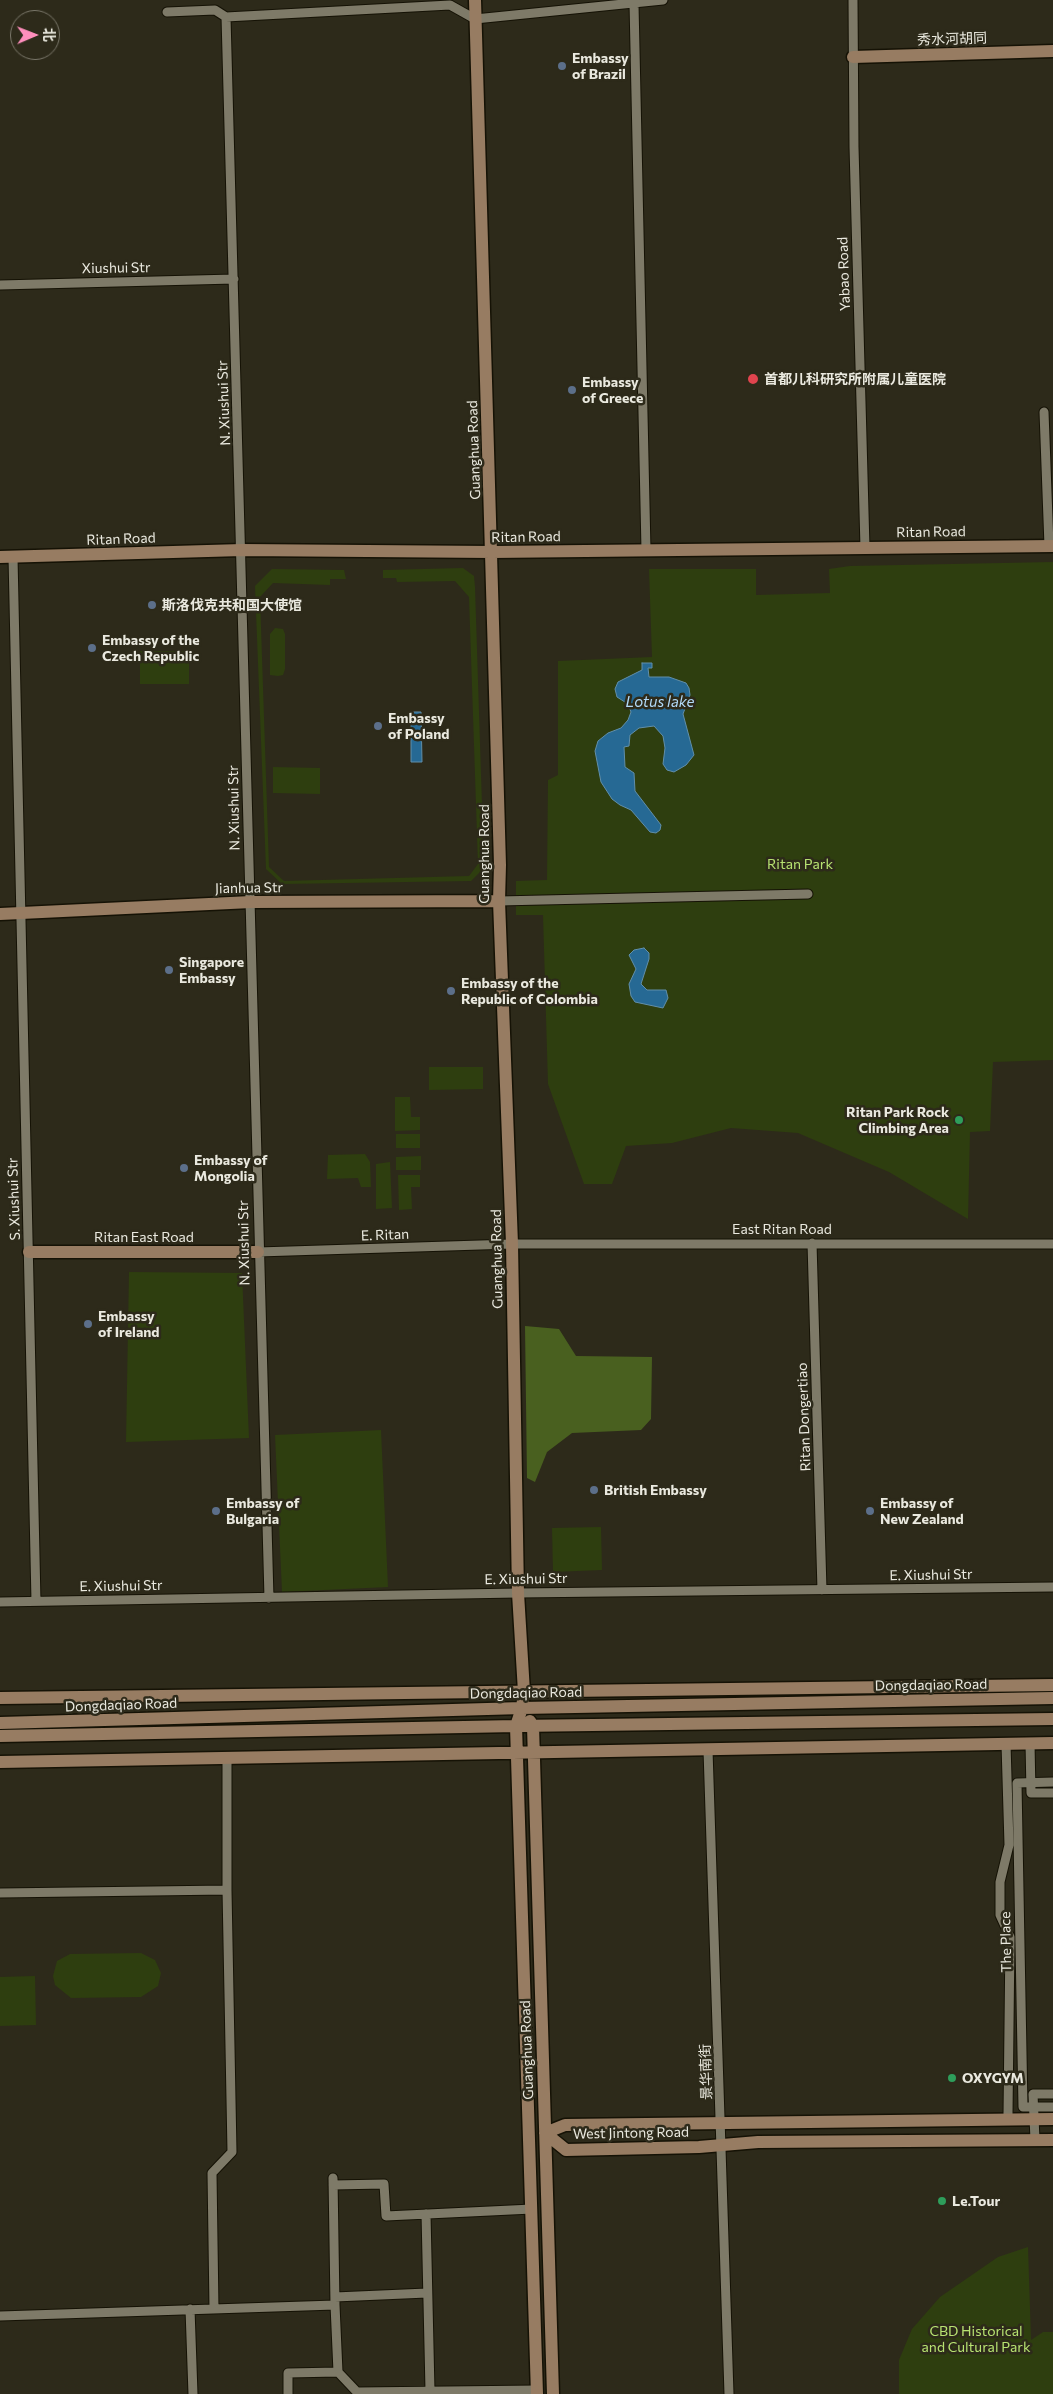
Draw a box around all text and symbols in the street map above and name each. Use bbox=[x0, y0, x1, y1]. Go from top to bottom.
north arrow bbox=[10, 10, 60, 60]
text: 北 bbox=[41, 28, 58, 42]
street label: 秀水河胡同 bbox=[917, 29, 987, 49]
place label: Embassy of Brazil bbox=[572, 50, 629, 82]
marker: Embassy of Brazil bbox=[556, 60, 568, 72]
street label: Yabao Road bbox=[834, 237, 854, 311]
street label: Xiushui Str bbox=[81, 259, 151, 277]
street label: N. Xiushui Str bbox=[214, 360, 234, 446]
place label: 首都儿科研究所附属儿童医院 bbox=[764, 371, 946, 387]
marker: 首都儿科研究所附属儿童医院 bbox=[746, 372, 760, 386]
place label: Embassy of Greece bbox=[582, 374, 643, 407]
marker: Embassy of Greece bbox=[566, 384, 578, 396]
street label: Guanghua Road bbox=[464, 400, 484, 500]
street label: Ritan Road bbox=[896, 523, 966, 541]
street label: Ritan Road bbox=[491, 528, 561, 546]
street label: Ritan Road bbox=[86, 529, 156, 549]
place label: 斯洛伐克共和国大使馆 bbox=[162, 597, 302, 613]
marker: 斯洛伐克共和国大使馆 bbox=[146, 599, 158, 611]
place label: Embassy of the Czech Republic bbox=[102, 632, 200, 664]
marker: Embassy of the Czech Republic bbox=[86, 642, 98, 654]
water label: Lotus lake bbox=[626, 693, 694, 711]
place label: Embassy of Poland bbox=[388, 710, 449, 742]
marker: Embassy of Poland bbox=[372, 720, 384, 732]
street label: N. Xiushui Str bbox=[225, 765, 243, 851]
street label: Guanghua Road bbox=[476, 804, 492, 904]
park label: Ritan Park bbox=[767, 856, 833, 872]
street label: Jianhua Str bbox=[215, 879, 283, 897]
place label: Singapore Embassy bbox=[179, 954, 244, 986]
marker: Singapore Embassy bbox=[163, 964, 175, 976]
place label: Embassy of the Republic of Colombia bbox=[461, 975, 598, 1008]
marker: Embassy of the Republic of Colombia bbox=[445, 985, 457, 997]
place label: Ritan Park Rock Climbing Area bbox=[846, 1104, 949, 1136]
marker: Ritan Park Rock Climbing Area bbox=[953, 1114, 965, 1126]
place label: Embassy of Mongolia bbox=[194, 1152, 268, 1184]
street label: S. Xiushui Str bbox=[4, 1157, 24, 1241]
marker: Embassy of Mongolia bbox=[178, 1162, 190, 1174]
street label: N. Xiushui Str bbox=[235, 1200, 253, 1286]
street label: Guanghua Road bbox=[488, 1209, 506, 1309]
street label: East Ritan Road bbox=[732, 1221, 832, 1237]
street label: E. Ritan bbox=[361, 1226, 409, 1244]
street label: Ritan East Road bbox=[94, 1229, 194, 1245]
place label: Embassy of Ireland bbox=[98, 1308, 160, 1340]
marker: Embassy of Ireland bbox=[82, 1318, 94, 1330]
street label: Ritan Dongertiao bbox=[794, 1362, 814, 1472]
place label: British Embassy bbox=[604, 1482, 707, 1498]
marker: British Embassy bbox=[588, 1484, 600, 1496]
place label: Embassy of Bulgaria bbox=[226, 1495, 300, 1528]
place label: Embassy of New Zealand bbox=[880, 1495, 964, 1528]
marker: Embassy of Bulgaria bbox=[210, 1505, 222, 1517]
marker: Embassy of New Zealand bbox=[864, 1505, 876, 1517]
street label: E. Xiushui Str bbox=[889, 1566, 973, 1584]
street label: E. Xiushui Str bbox=[484, 1570, 568, 1588]
street label: E. Xiushui Str bbox=[79, 1577, 163, 1595]
street label: Dongdaqiao Road bbox=[875, 1676, 987, 1694]
street label: Dongdaqiao Road bbox=[470, 1684, 582, 1702]
street label: Dongdaqiao Road bbox=[65, 1695, 177, 1715]
street label: The Place bbox=[997, 1911, 1015, 1973]
street label: Guanghua Road bbox=[517, 2000, 537, 2100]
street label: 景华南街 bbox=[697, 2044, 715, 2100]
place label: OXYGYM bbox=[962, 2070, 1024, 2086]
marker: OXYGYM bbox=[946, 2072, 958, 2084]
street label: West Jintong Road bbox=[573, 2124, 689, 2142]
place label: Le.Tour bbox=[952, 2193, 1000, 2209]
marker: Le.Tour bbox=[936, 2195, 948, 2207]
park label: CBD Historical and Cultural Park bbox=[922, 2323, 1030, 2356]

